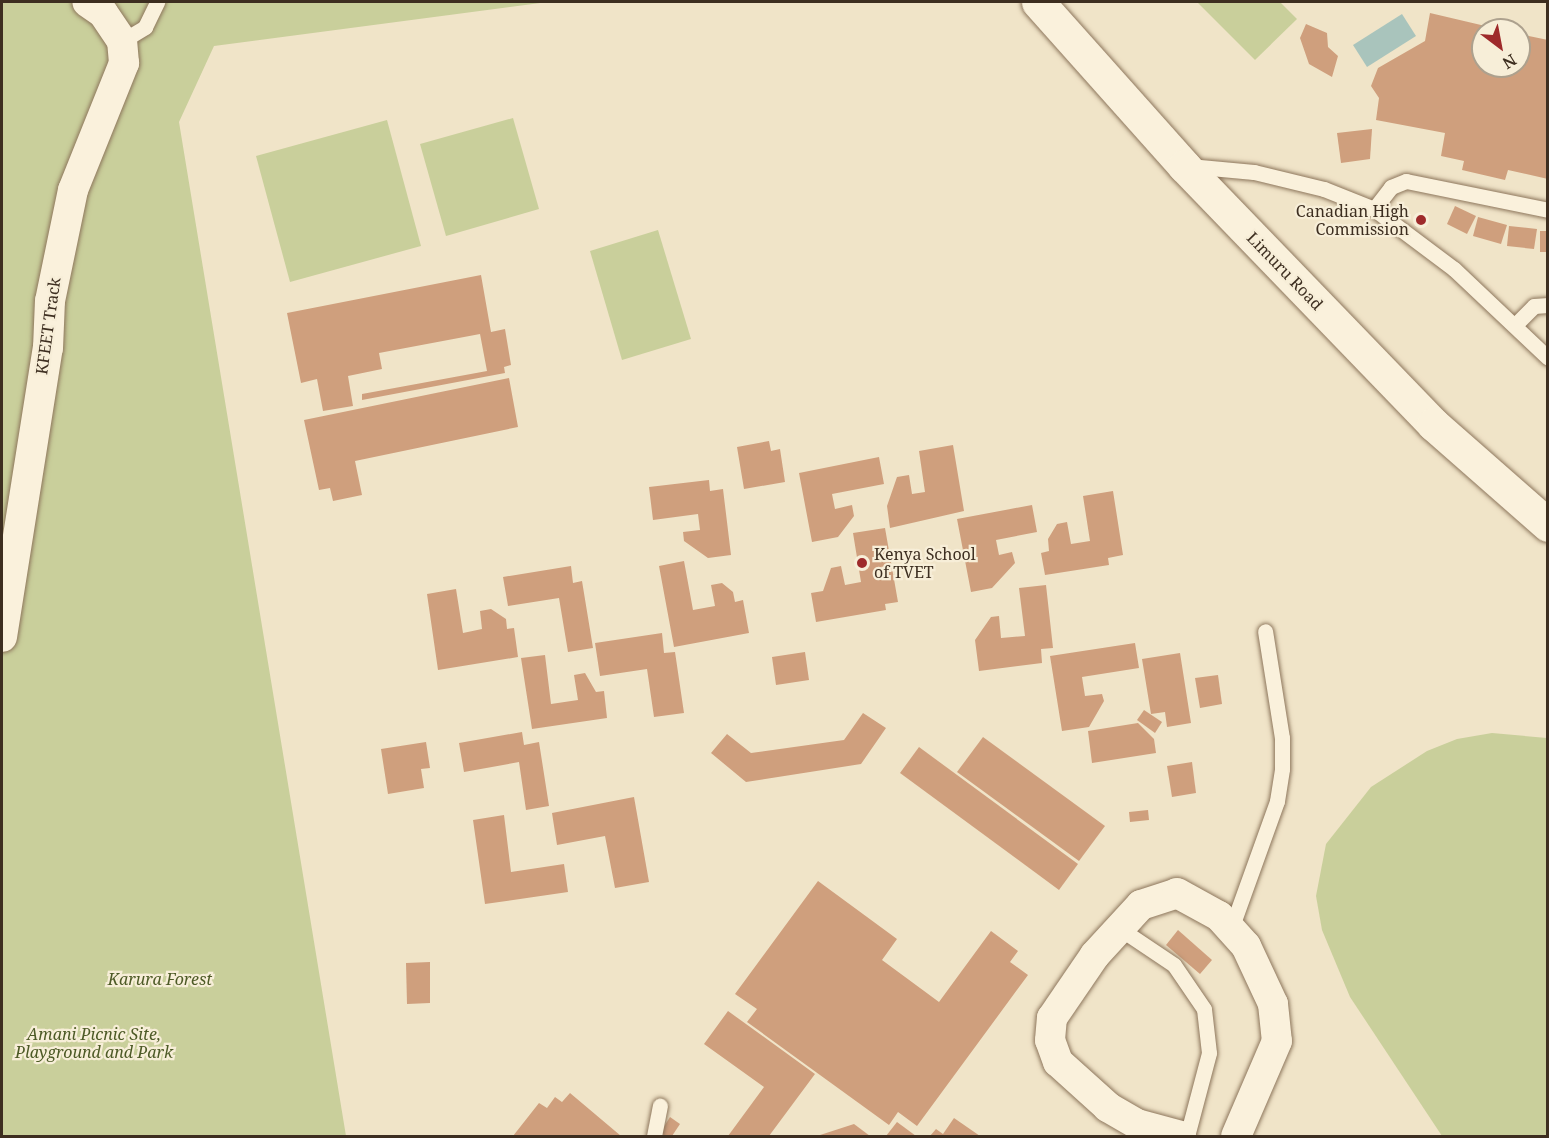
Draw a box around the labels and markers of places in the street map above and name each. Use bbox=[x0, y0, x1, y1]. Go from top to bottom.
place label: Canadian High Commission bbox=[1296, 201, 1409, 239]
marker: Canadian High Commission bbox=[1414, 213, 1428, 227]
place label: Kenya School of TVET bbox=[874, 544, 976, 582]
marker: Kenya School of TVET bbox=[855, 556, 869, 570]

